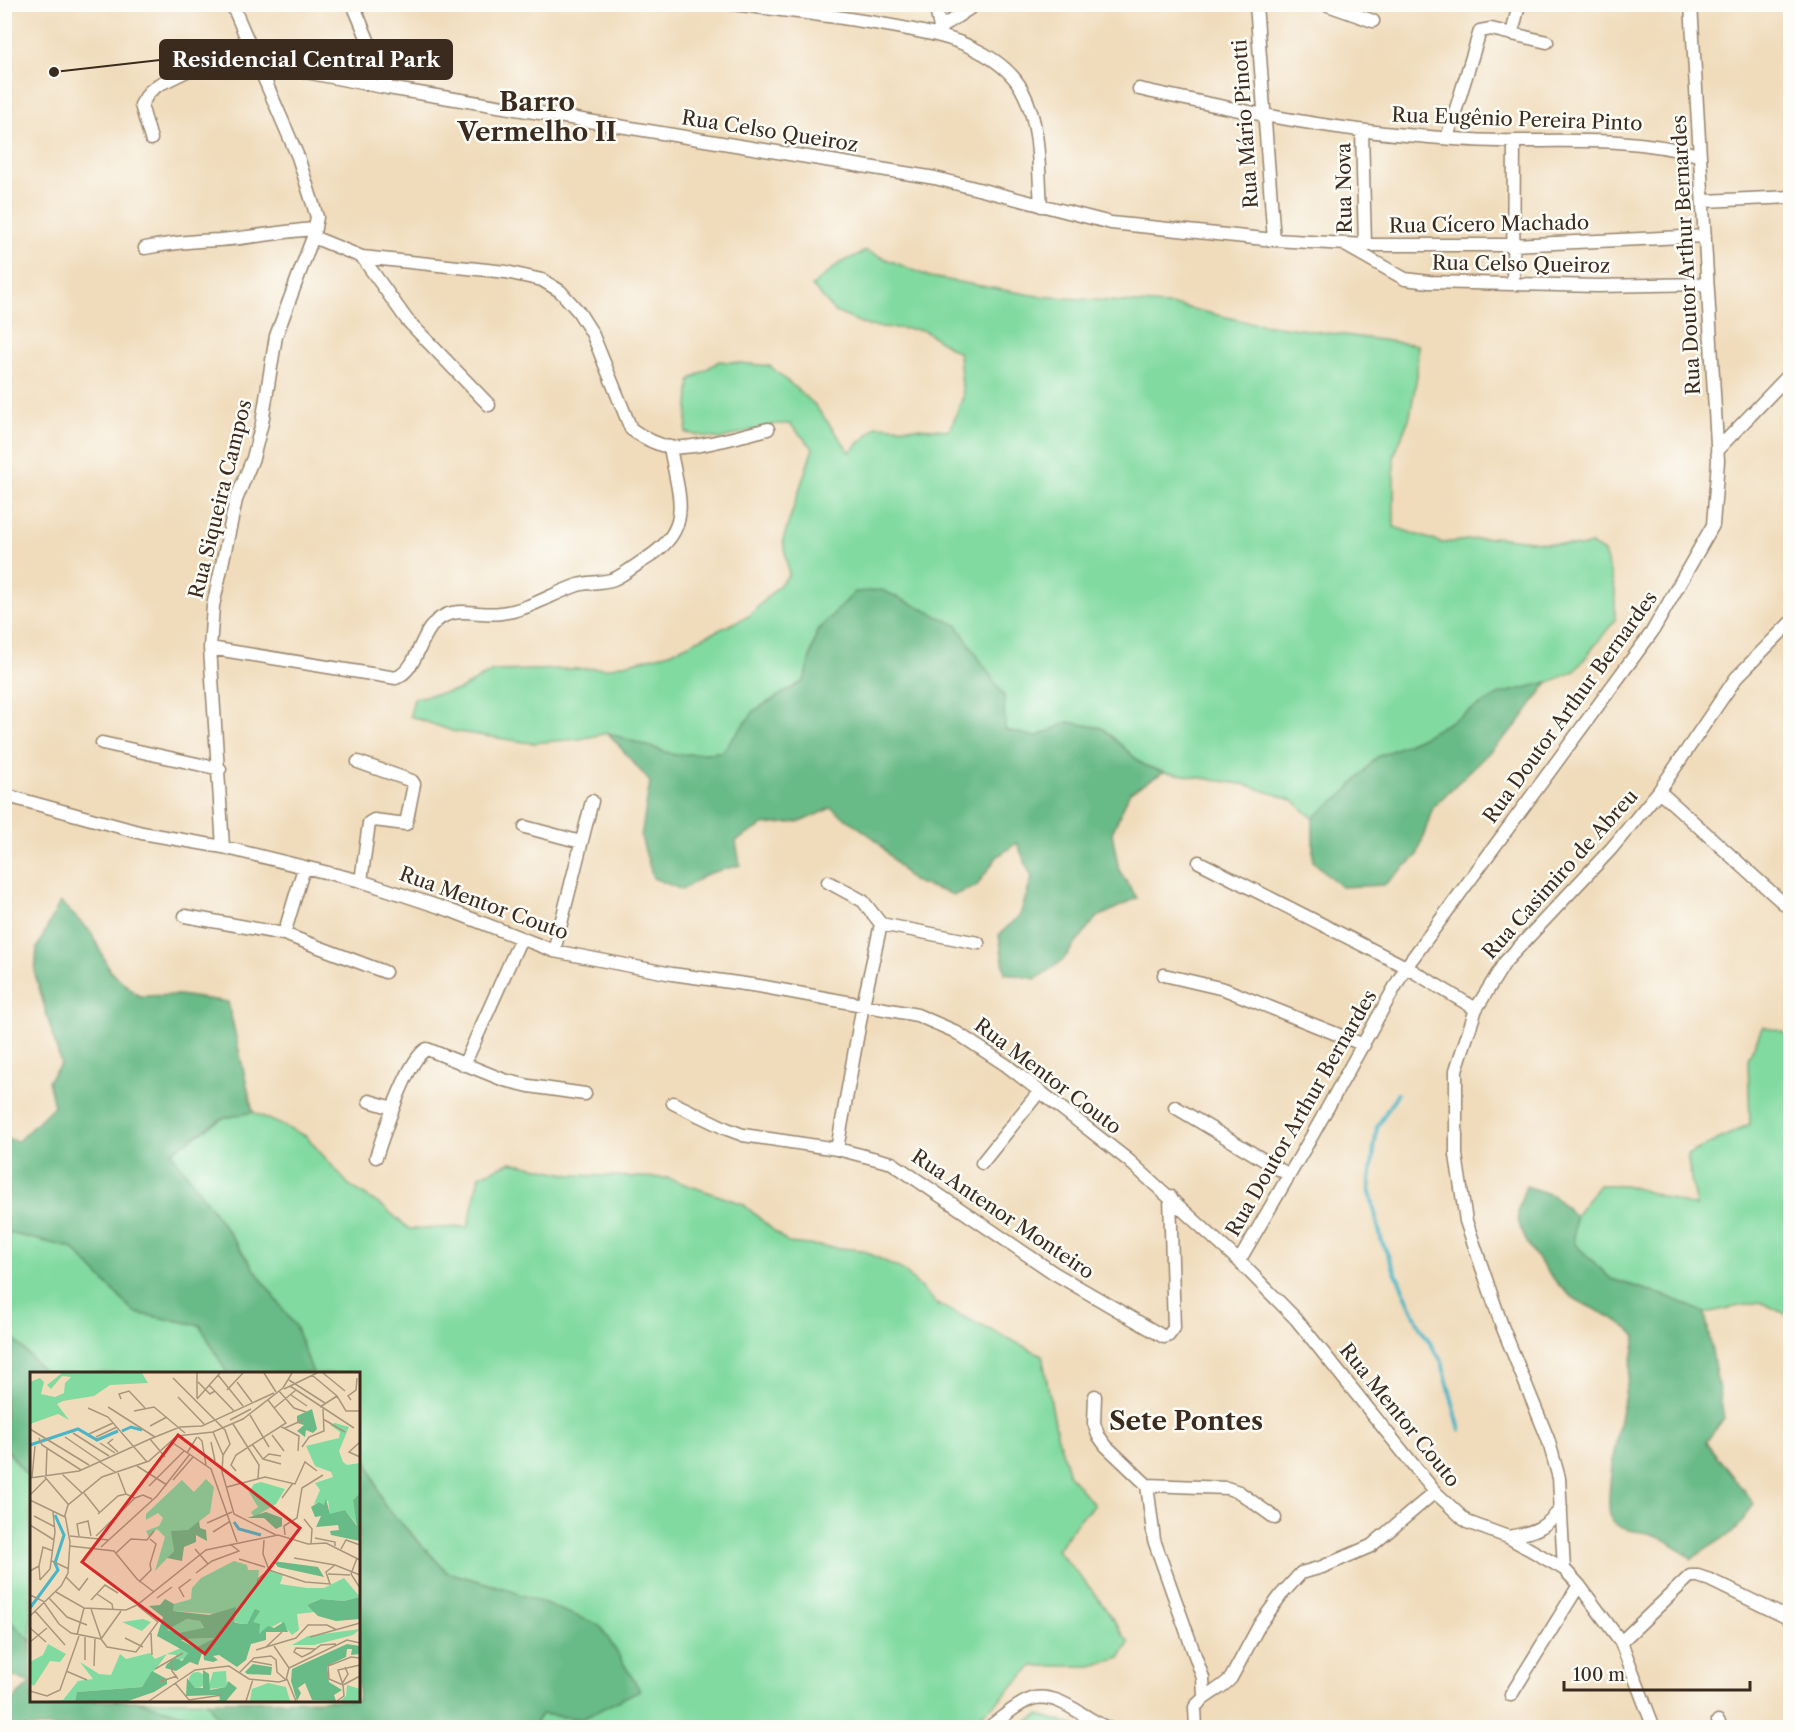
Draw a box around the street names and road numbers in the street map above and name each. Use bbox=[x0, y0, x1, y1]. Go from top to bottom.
street label: Rua Mário Pinotti bbox=[1227, 39, 1263, 209]
street label: Rua Eugênio Pereira Pinto bbox=[1391, 103, 1643, 135]
street label: Rua Celso Queiroz bbox=[680, 105, 860, 157]
street label: Rua Doutor Arthur Bernardes bbox=[1667, 114, 1705, 396]
street label: Rua Nova bbox=[1331, 142, 1357, 234]
street label: Rua Cícero Machado bbox=[1389, 210, 1589, 238]
street label: Rua Celso Queiroz bbox=[1432, 250, 1610, 278]
street label: Rua Siqueira Campos bbox=[184, 397, 256, 601]
street label: Rua Doutor Arthur Bernardes bbox=[1478, 586, 1662, 828]
street label: Rua Casimiro de Abreu bbox=[1477, 784, 1643, 964]
street label: Rua Mentor Couto bbox=[396, 861, 572, 945]
street label: Rua Doutor Arthur Bernardes bbox=[1220, 985, 1382, 1241]
street label: Rua Mentor Couto bbox=[970, 1013, 1126, 1139]
street label: Rua Antenor Monteiro bbox=[907, 1144, 1099, 1284]
street label: Rua Mentor Couto bbox=[1335, 1338, 1465, 1492]

